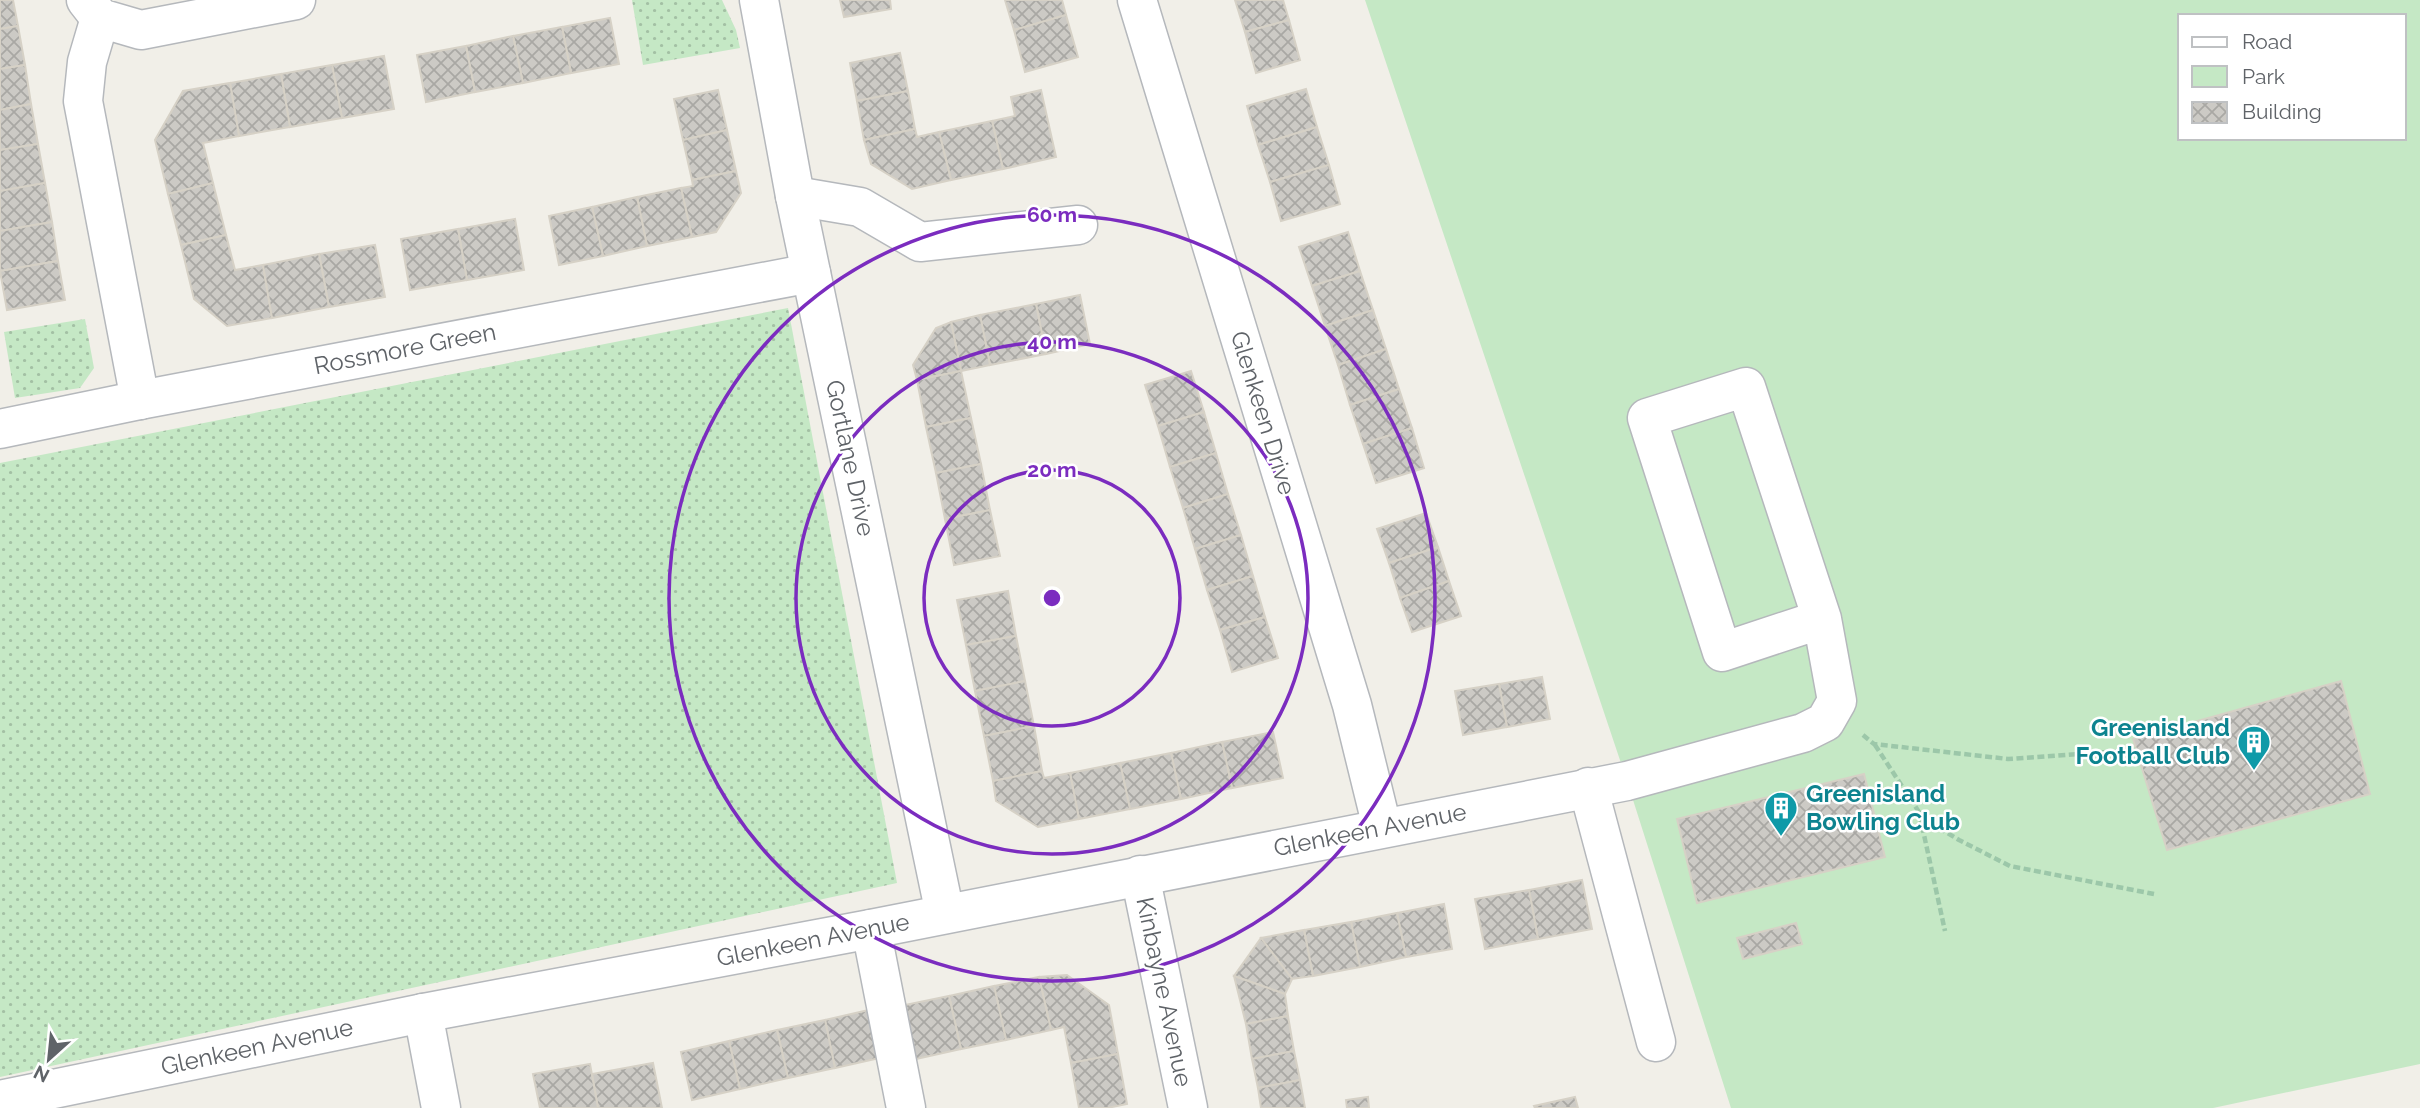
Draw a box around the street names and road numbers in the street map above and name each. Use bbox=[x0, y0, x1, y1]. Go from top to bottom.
street label: Rossmore Green bbox=[311, 317, 498, 380]
street label: Glenkeen Drive bbox=[1225, 328, 1302, 498]
street label: Gortlane Drive bbox=[820, 377, 881, 539]
street label: Glenkeen Avenue bbox=[1271, 797, 1469, 862]
street label: Kinbayne Avenue bbox=[1130, 895, 1199, 1089]
street label: Glenkeen Avenue bbox=[714, 907, 912, 972]
street label: Glenkeen Avenue bbox=[158, 1012, 356, 1081]

